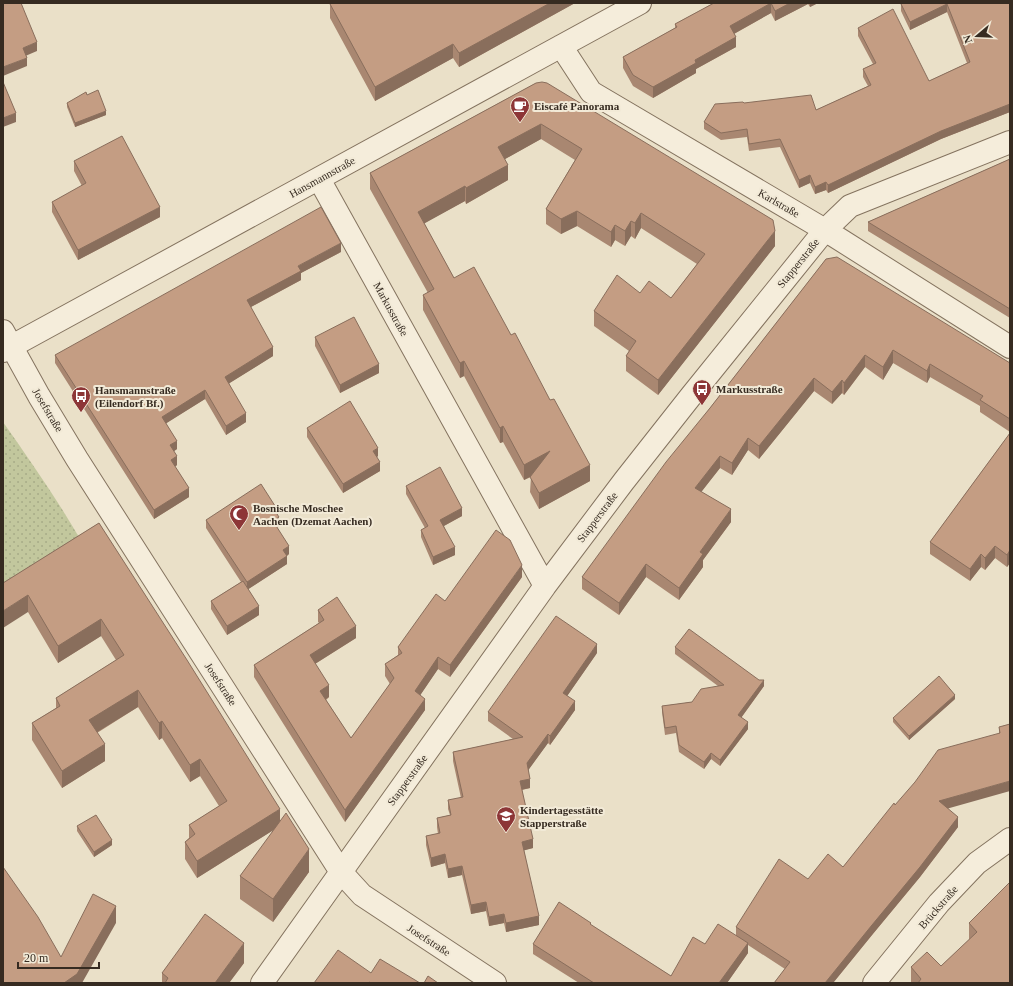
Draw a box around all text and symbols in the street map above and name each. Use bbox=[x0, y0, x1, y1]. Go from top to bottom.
north arrow bbox=[957, 16, 997, 56]
text: N bbox=[961, 33, 975, 45]
cafe icon: Eiscafé Panorama bbox=[509, 95, 531, 123]
place label: Eiscafé Panorama bbox=[534, 100, 620, 112]
street label: Hansmannstraße bbox=[287, 154, 357, 200]
street label: Karlstraße bbox=[756, 186, 802, 220]
street label: Stapperstraße bbox=[774, 236, 822, 290]
street label: Markusstraße bbox=[371, 280, 411, 338]
bus stop icon: Markusstraße bbox=[691, 378, 713, 406]
place label: Markusstraße bbox=[716, 383, 783, 395]
place label: Hansmannstraße (Eilendorf Bf.) bbox=[95, 384, 176, 410]
bus stop icon: Hansmannstraße (Eilendorf Bf.) bbox=[70, 385, 92, 413]
street label: Josefstraße bbox=[30, 386, 66, 434]
street label: Stapperstraße bbox=[574, 489, 620, 545]
place label: Bosnische Moschee Aachen (Dzemat Aachen) bbox=[253, 502, 372, 528]
mosque icon: Bosnische Moschee Aachen (Dzemat Aachen) bbox=[228, 503, 250, 531]
street label: Josefstraße bbox=[203, 660, 239, 708]
street label: Stapperstraße bbox=[385, 752, 430, 808]
place label: Kindertagesstätte Stapperstraße bbox=[520, 804, 603, 829]
school or university icon: Kindertagesstätte Stapperstraße bbox=[495, 805, 517, 833]
street label: Brückstraße bbox=[916, 883, 960, 931]
street label: Josefstraße bbox=[405, 922, 453, 958]
scale bar bbox=[18, 944, 99, 970]
text: 20 m bbox=[24, 951, 49, 965]

